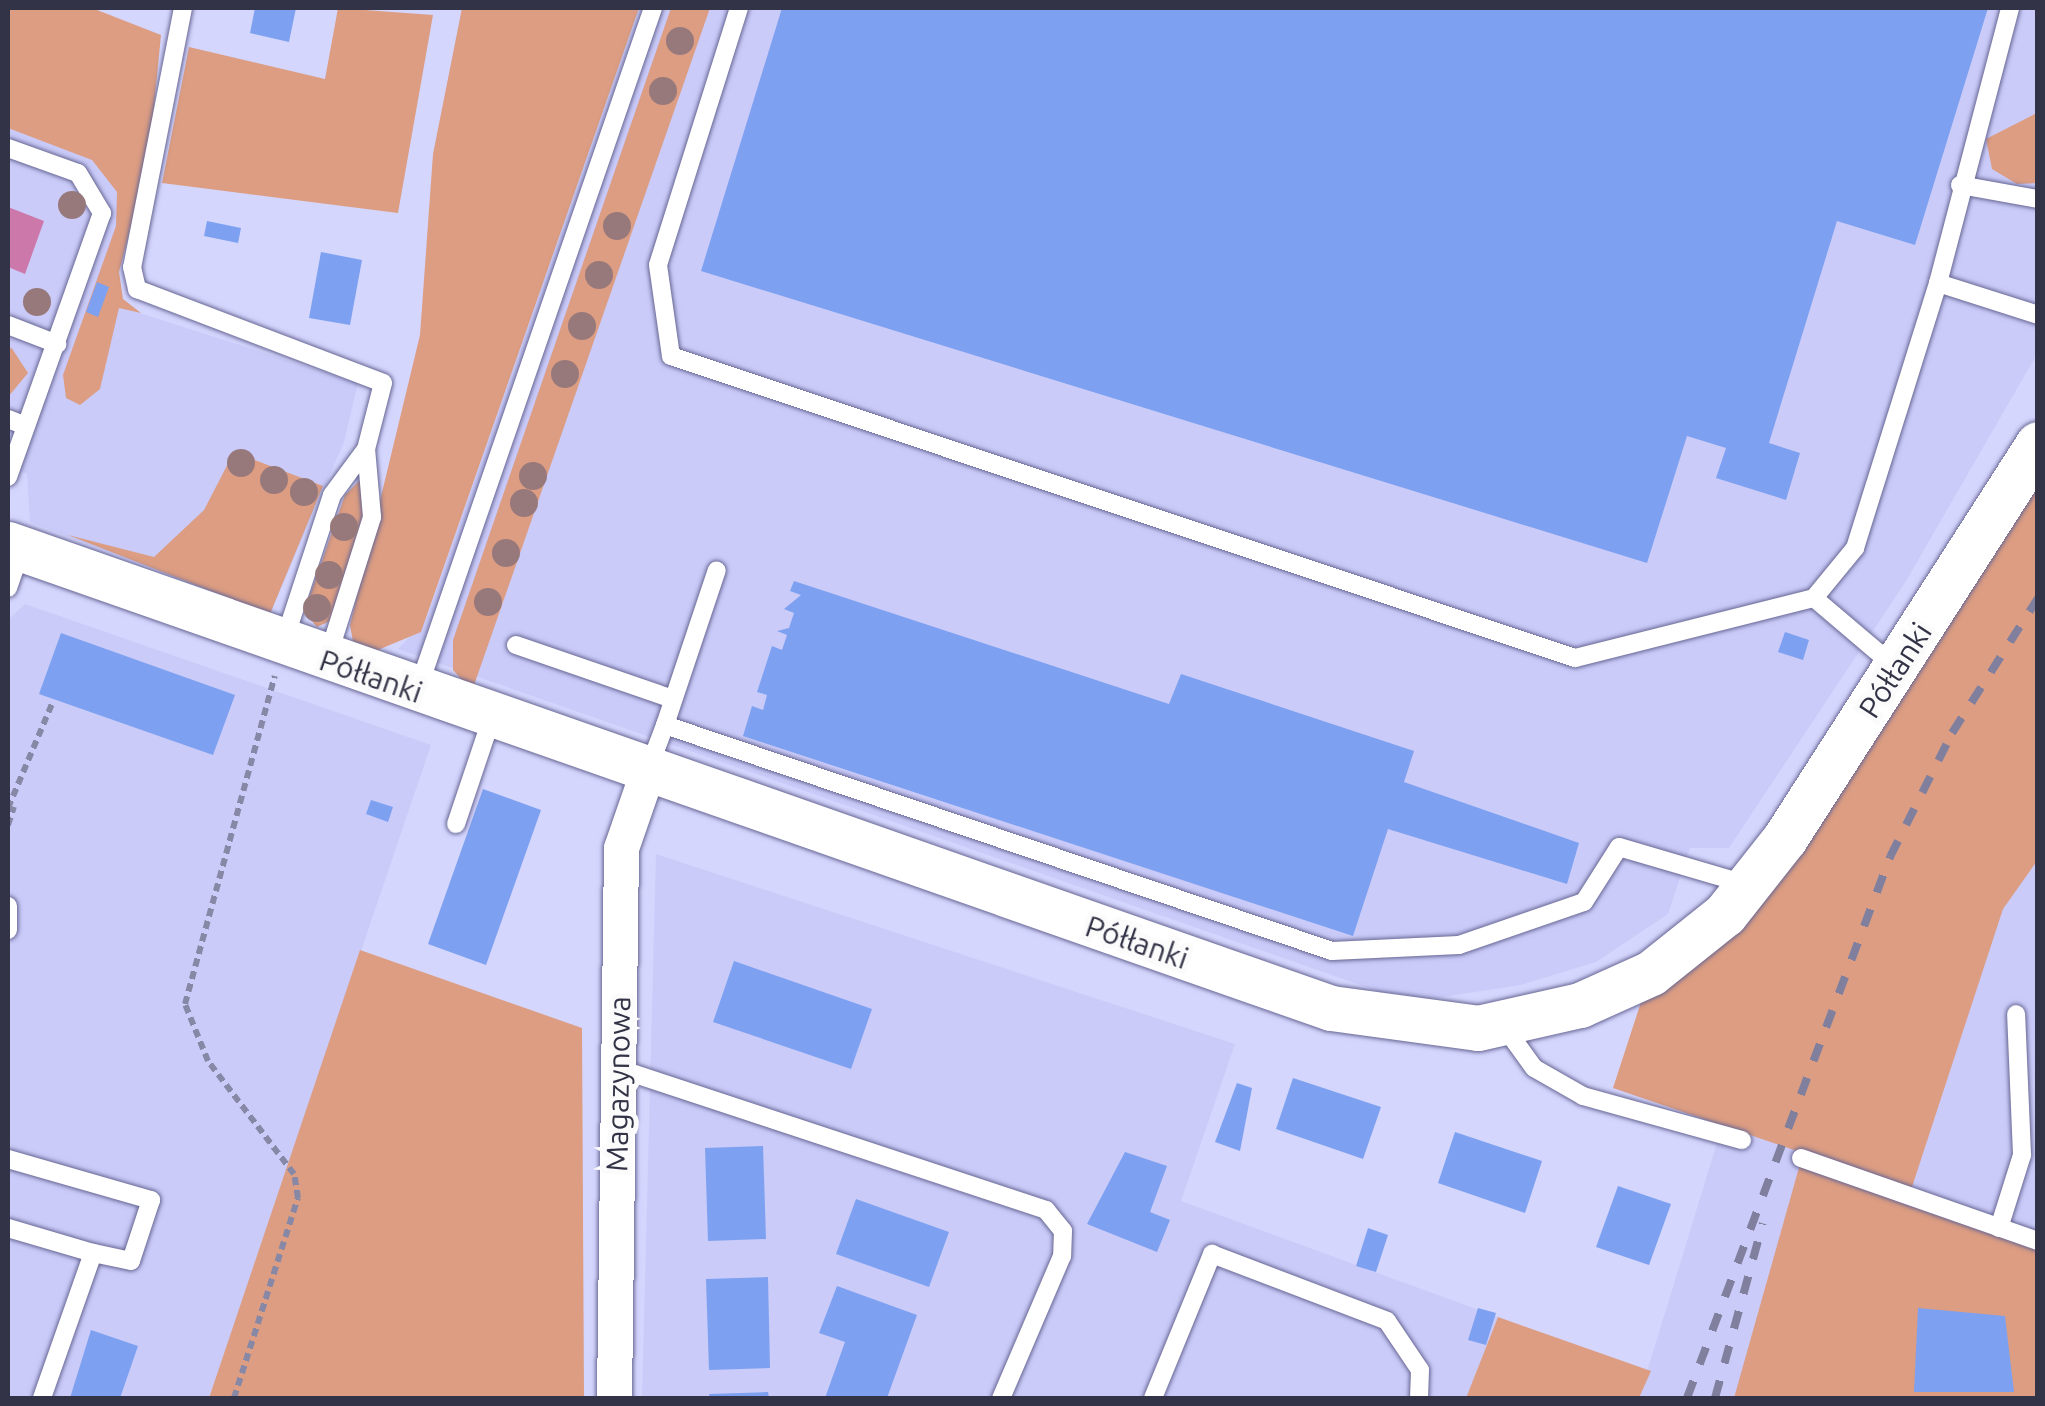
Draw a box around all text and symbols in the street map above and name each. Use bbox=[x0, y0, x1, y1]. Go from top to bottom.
street label: Półłanki bbox=[1851, 616, 1939, 724]
street label: Półłanki bbox=[315, 642, 427, 710]
street label: Półłanki bbox=[1081, 908, 1193, 976]
street label: Magazynowa bbox=[598, 996, 638, 1172]

